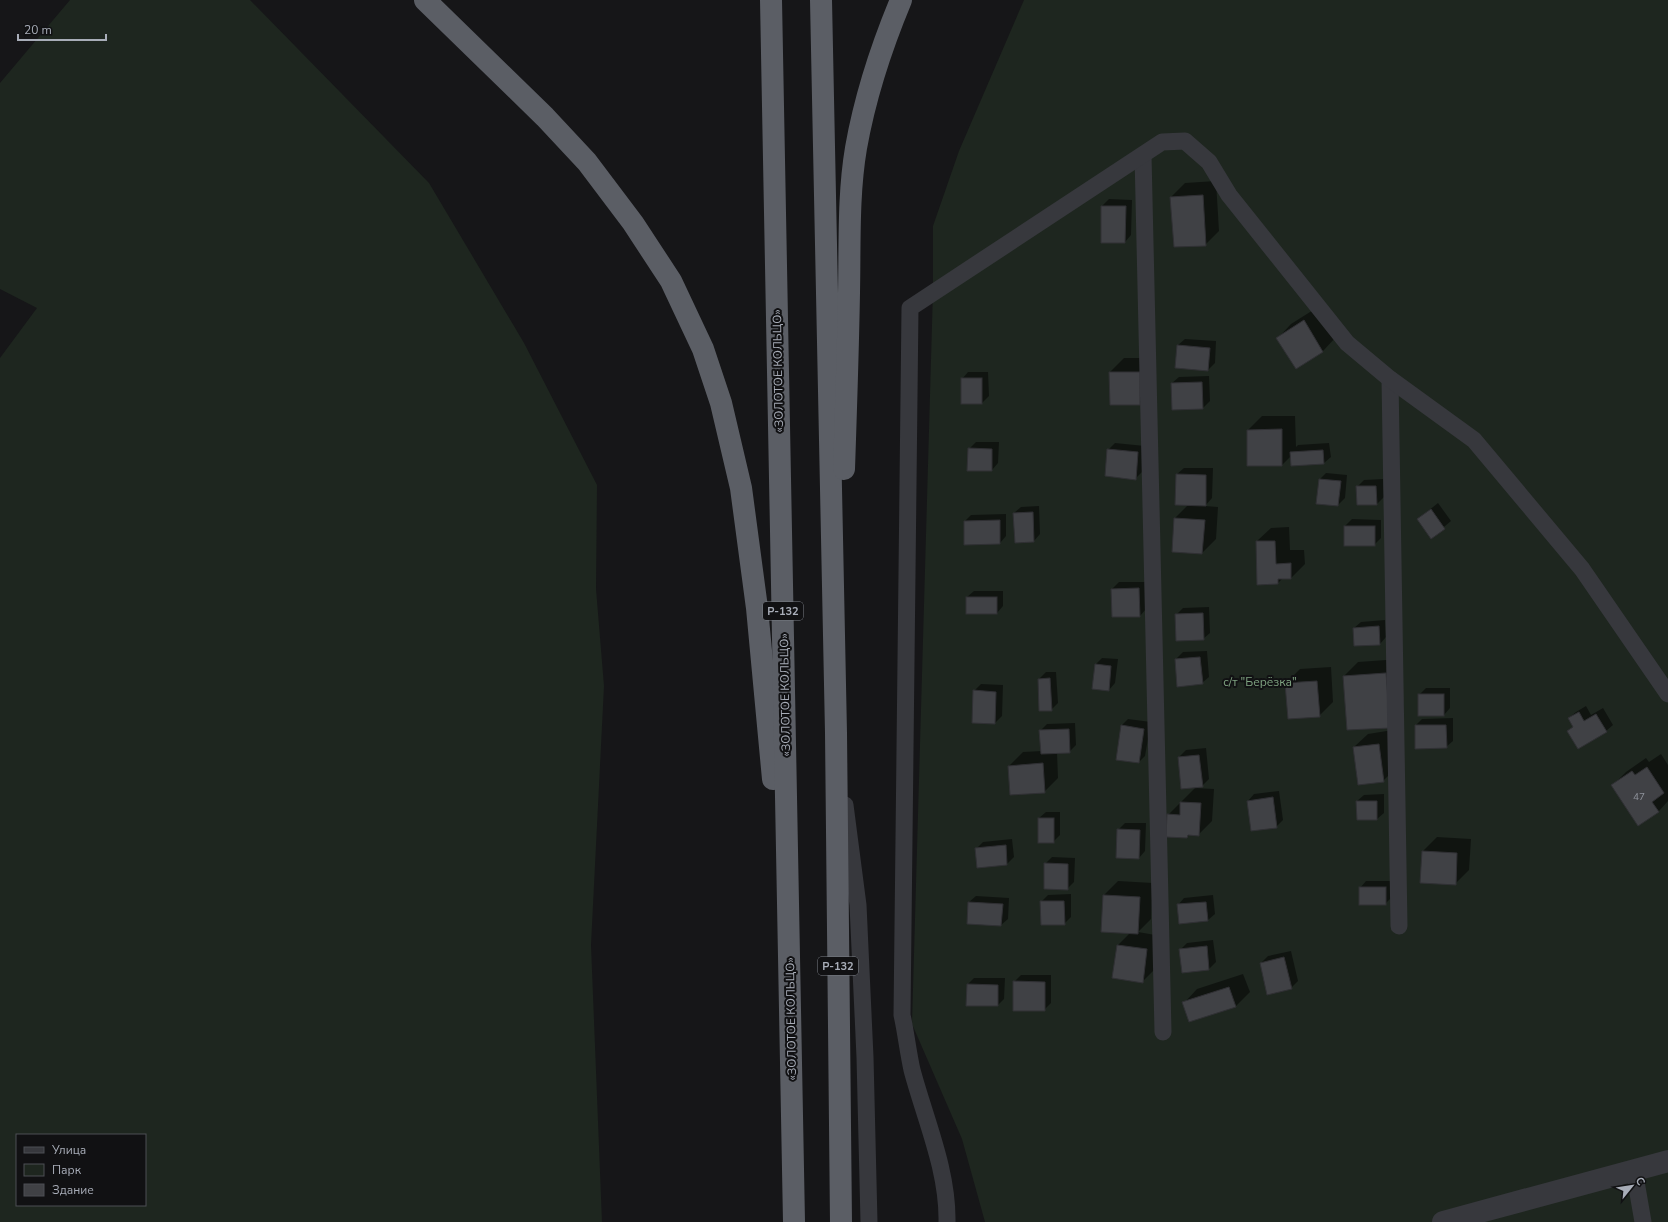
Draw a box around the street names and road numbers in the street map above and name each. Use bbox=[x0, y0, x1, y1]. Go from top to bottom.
street label: «ЗОЛОТОЕ КОЛЬЦО» bbox=[769, 309, 787, 433]
road number: Р-132 bbox=[763, 602, 803, 620]
street label: «ЗОЛОТОЕ КОЛЬЦО» bbox=[776, 633, 794, 757]
street label: «ЗОЛОТОЕ КОЛЬЦО» bbox=[782, 957, 800, 1081]
road number: Р-132 bbox=[818, 957, 858, 975]

